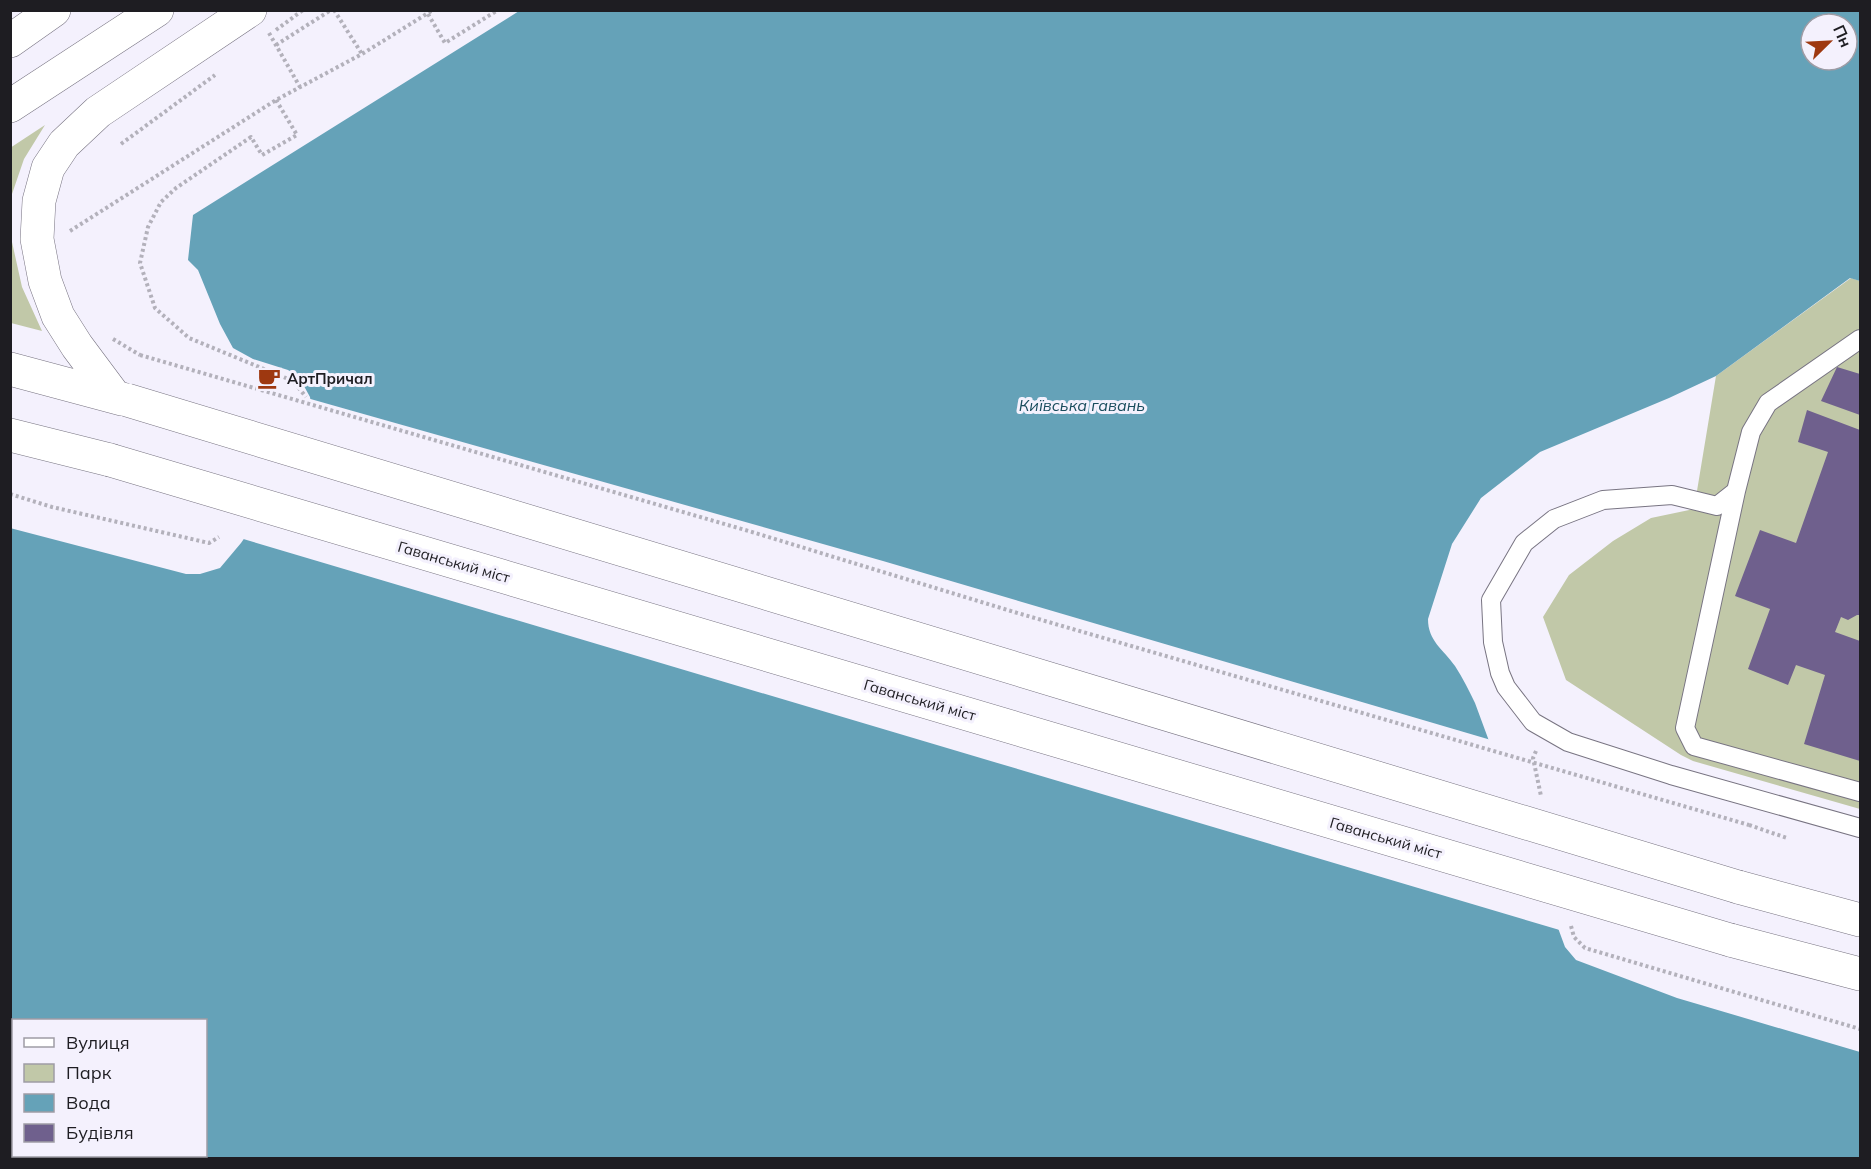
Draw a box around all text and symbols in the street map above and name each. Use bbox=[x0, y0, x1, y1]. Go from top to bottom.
north arrow bbox=[1799, 12, 1859, 72]
text: Пн bbox=[1829, 22, 1856, 50]
cafe icon: АртПричал bbox=[256, 365, 282, 391]
place label: АртПричал bbox=[287, 369, 373, 388]
water label: Київська гавань bbox=[1019, 395, 1145, 415]
street label: Гаванський міст bbox=[396, 537, 512, 587]
street label: Гаванський міст bbox=[862, 675, 978, 725]
street label: Гаванський міст bbox=[1328, 813, 1444, 863]
legend bbox=[12, 1019, 207, 1157]
text: Вулиця bbox=[66, 1031, 130, 1054]
text: Парк bbox=[66, 1061, 112, 1084]
text: Вода bbox=[66, 1091, 111, 1114]
text: Будівля bbox=[66, 1121, 134, 1144]

